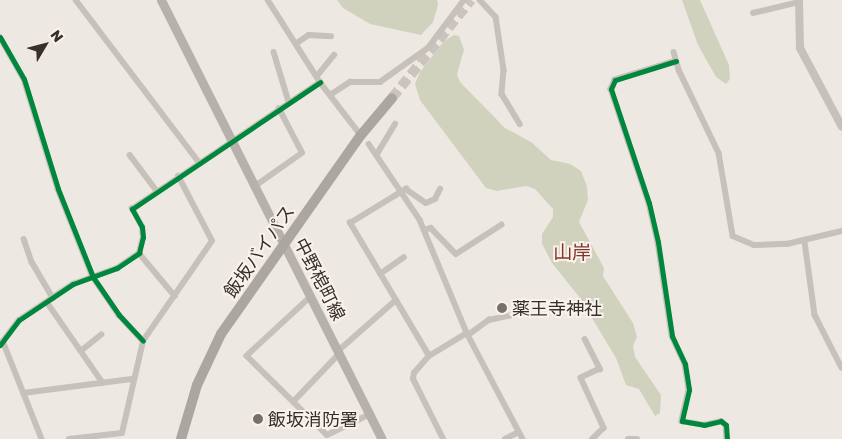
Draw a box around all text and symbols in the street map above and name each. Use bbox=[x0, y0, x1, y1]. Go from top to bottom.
north arrow bbox=[20, 20, 70, 70]
text: N bbox=[47, 26, 67, 45]
street label: 飯坂バイパス bbox=[219, 201, 299, 301]
street label: 中野梍町線 bbox=[290, 234, 350, 324]
district label: 山岸 bbox=[553, 241, 591, 263]
place label: 薬王寺神社 bbox=[512, 297, 602, 319]
marker: 薬王寺神社 bbox=[496, 302, 508, 314]
place label: 飯坂消防署 bbox=[268, 408, 358, 430]
marker: 飯坂消防署 bbox=[252, 413, 264, 425]

